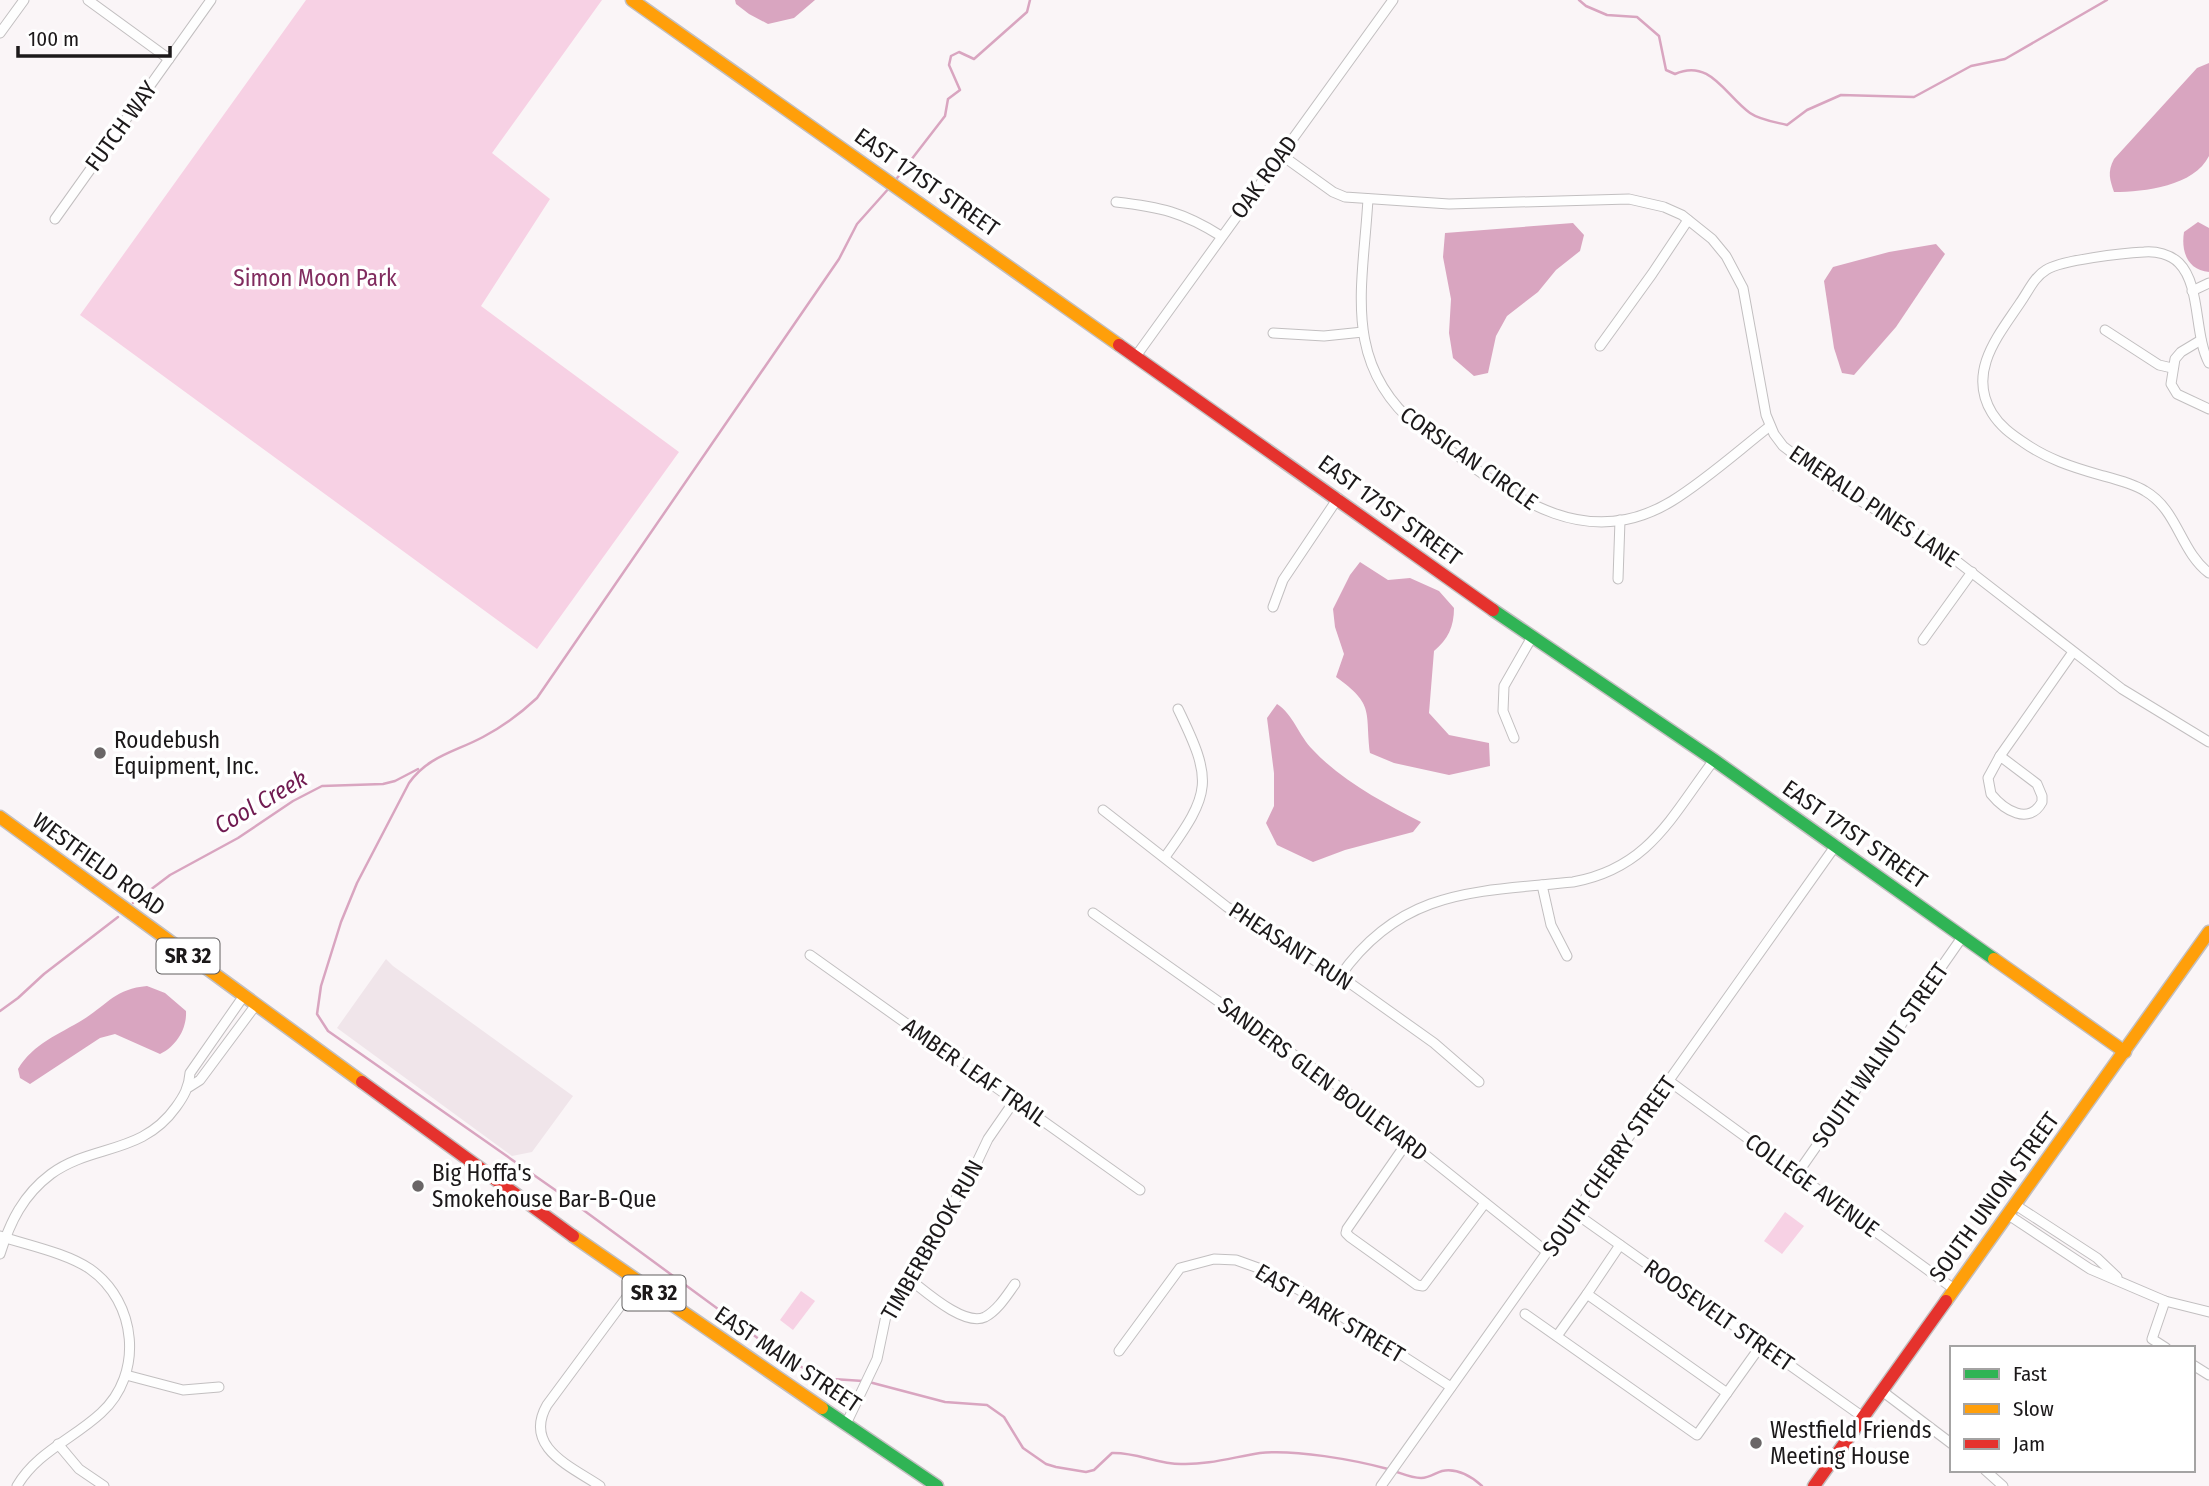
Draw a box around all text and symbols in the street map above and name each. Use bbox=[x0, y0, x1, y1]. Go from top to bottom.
scale bar bbox=[18, 14, 170, 58]
text: 100 m bbox=[28, 26, 79, 52]
street label: FUTCH WAY bbox=[79, 75, 163, 176]
street label: EAST 171ST STREET bbox=[849, 122, 1005, 242]
street label: OAK ROAD bbox=[1224, 130, 1304, 224]
park label: Simon Moon Park bbox=[233, 264, 397, 292]
street label: CORSICAN CIRCLE bbox=[1395, 400, 1543, 516]
street label: EMERALD PINES LANE bbox=[1784, 439, 1964, 573]
street label: EAST 171ST STREET bbox=[1313, 449, 1467, 572]
place label: Roudebush Equipment, Inc. bbox=[114, 726, 259, 780]
marker: Roudebush Equipment, Inc. bbox=[92, 745, 108, 761]
water label: Cool Creek bbox=[210, 764, 313, 840]
street label: EAST 171ST STREET bbox=[1777, 774, 1933, 894]
street label: WESTFIELD ROAD bbox=[27, 806, 171, 922]
street label: PHEASANT RUN bbox=[1224, 896, 1358, 996]
road number: SR 32 bbox=[156, 939, 220, 974]
street label: SOUTH WALNUT STREET bbox=[1806, 957, 1954, 1153]
street label: SANDERS GLEN BOULEVARD bbox=[1213, 991, 1433, 1167]
street label: AMBER LEAF TRAIL bbox=[897, 1012, 1053, 1132]
street label: SOUTH CHERRY STREET bbox=[1536, 1070, 1682, 1261]
street label: SOUTH UNION STREET bbox=[1923, 1106, 2065, 1287]
street label: COLLEGE AVENUE bbox=[1740, 1127, 1884, 1243]
street label: TIMBERBROOK RUN bbox=[875, 1155, 989, 1325]
place label: Big Hoffa's Smokehouse Bar-B-Que bbox=[432, 1159, 656, 1213]
marker: Big Hoffa's Smokehouse Bar-B-Que bbox=[410, 1178, 426, 1194]
street label: ROOSEVELT STREET bbox=[1639, 1253, 1800, 1377]
street label: EAST PARK STREET bbox=[1250, 1257, 1410, 1369]
road number: SR 32 bbox=[622, 1276, 686, 1310]
street label: EAST MAIN STREET bbox=[710, 1300, 867, 1418]
legend bbox=[1950, 1346, 2195, 1472]
text: Fast bbox=[2013, 1361, 2047, 1387]
text: Slow bbox=[2013, 1396, 2054, 1422]
place label: Westfield Friends Meeting House bbox=[1770, 1416, 1932, 1470]
text: Jam bbox=[2013, 1431, 2045, 1457]
marker: Westfield Friends Meeting House bbox=[1748, 1435, 1764, 1451]

